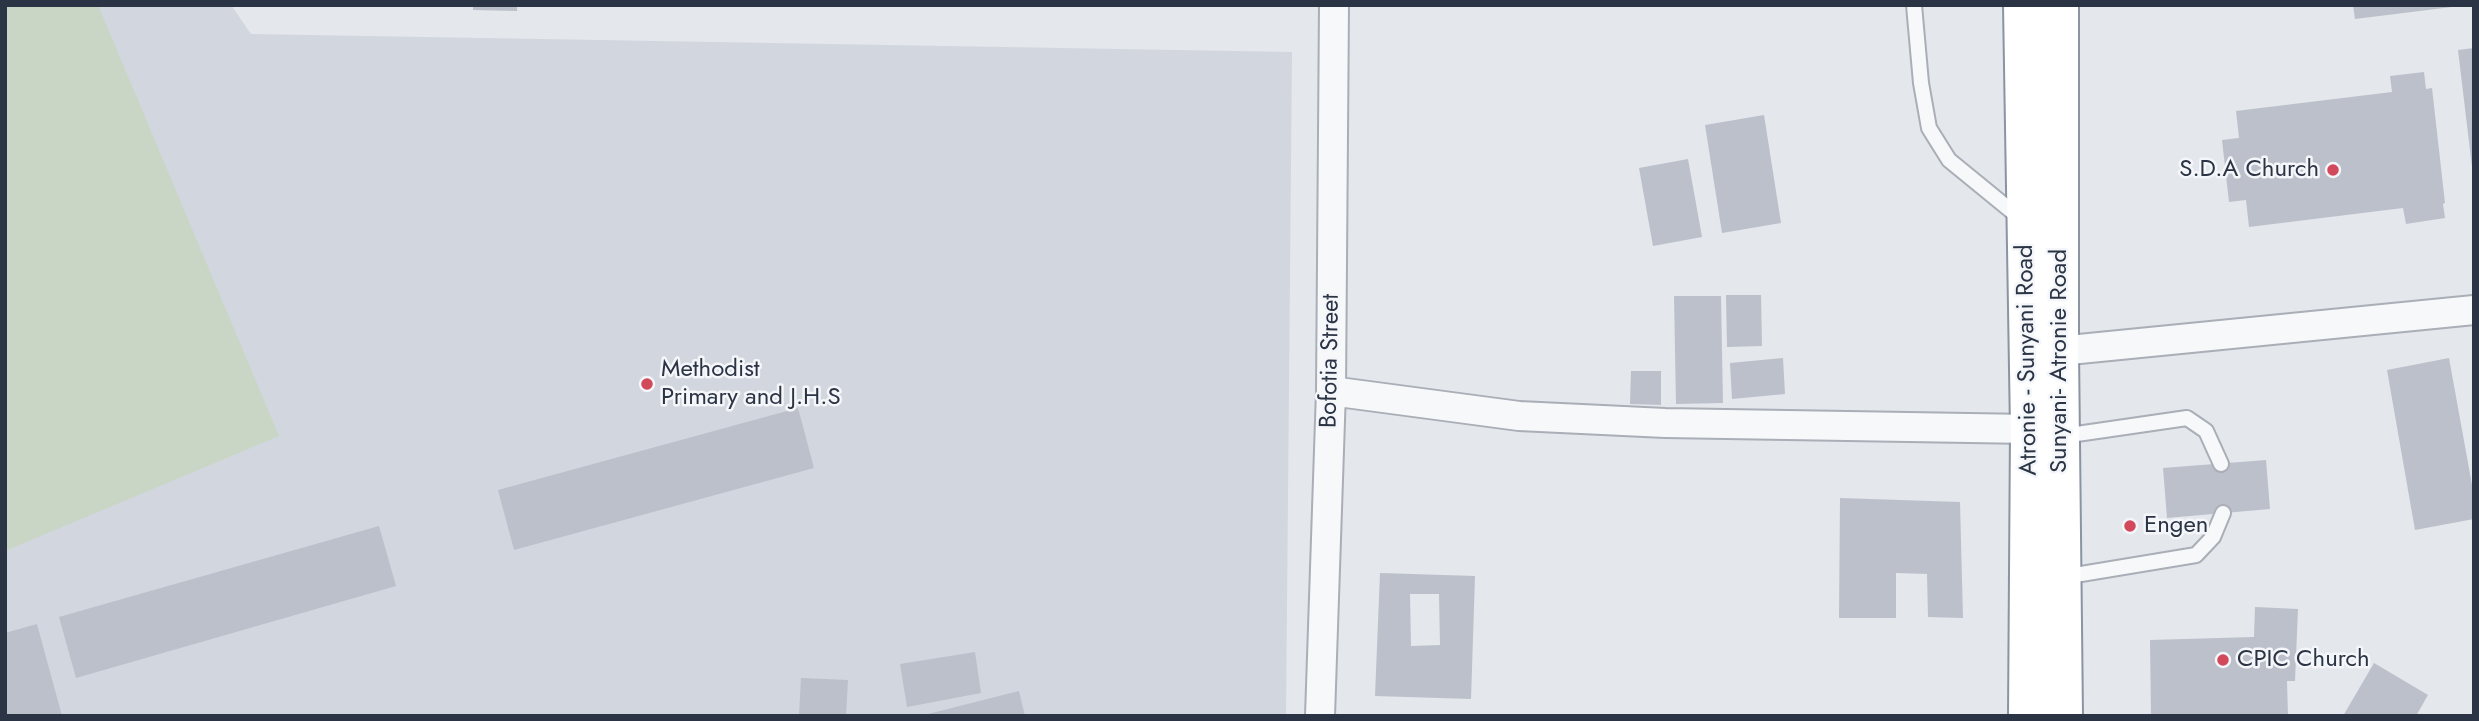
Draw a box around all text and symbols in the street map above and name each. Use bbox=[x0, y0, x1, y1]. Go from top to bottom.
place label: S.D.A Church bbox=[2179, 156, 2319, 184]
marker: S.D.A Church bbox=[2325, 162, 2341, 178]
street label: Atronie - Sunyani Road bbox=[2012, 244, 2044, 476]
street label: Sunyani- Atronie Road bbox=[2046, 249, 2074, 473]
street label: Bofotia Street bbox=[1315, 294, 1347, 428]
place label: Methodist Primary and J.H.S bbox=[661, 356, 841, 412]
marker: Methodist Primary and J.H.S bbox=[639, 376, 655, 392]
place label: Engen bbox=[2144, 512, 2208, 540]
marker: Engen bbox=[2122, 518, 2138, 534]
place label: CPIC Church bbox=[2237, 646, 2370, 674]
marker: CPIC Church bbox=[2215, 652, 2231, 668]

